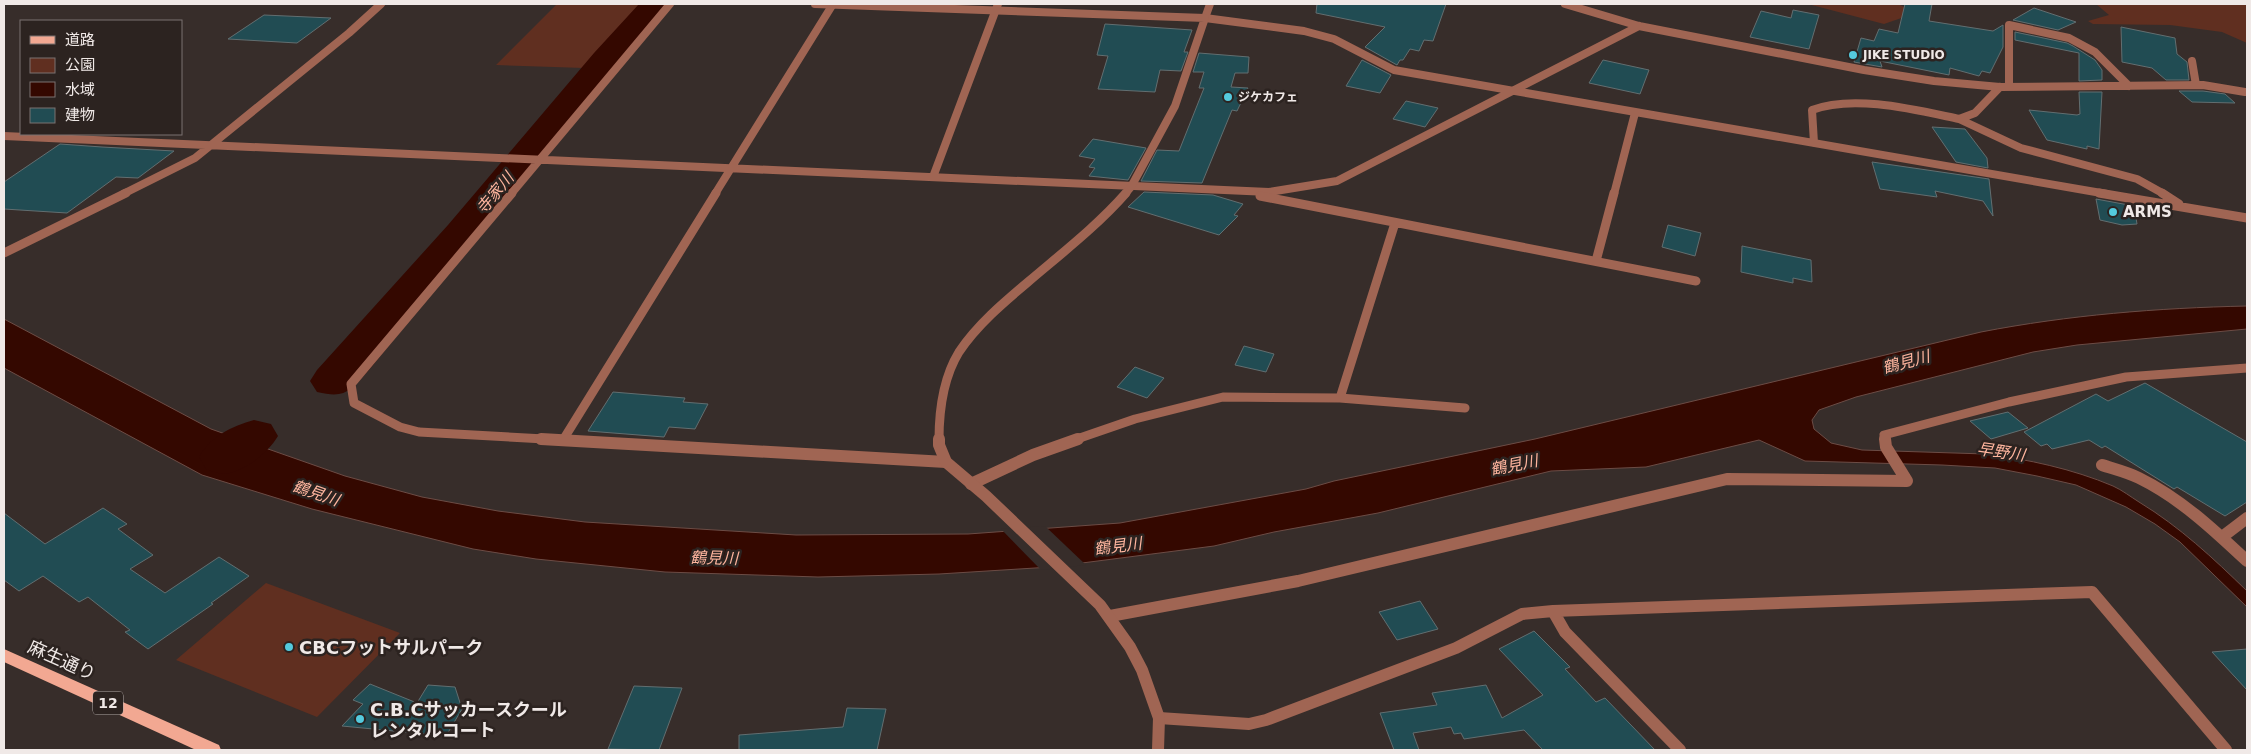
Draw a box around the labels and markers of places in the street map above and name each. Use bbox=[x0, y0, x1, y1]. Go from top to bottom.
place label: JIKE STUDIO bbox=[1862, 48, 1945, 62]
marker: JIKE STUDIO bbox=[1847, 49, 1859, 61]
place label: ジケカフェ bbox=[1238, 90, 1298, 104]
marker: ジケカフェ bbox=[1222, 91, 1234, 103]
place label: ARMS bbox=[2123, 203, 2172, 221]
marker: ARMS bbox=[2107, 206, 2119, 218]
place label: CBCフットサルパーク bbox=[299, 637, 483, 658]
marker: CBCフットサルパーク bbox=[283, 641, 295, 653]
place label: C.B.Cサッカースクール レンタルコート bbox=[370, 699, 567, 741]
marker: C.B.Cサッカースクール レンタルコート bbox=[354, 713, 366, 725]

